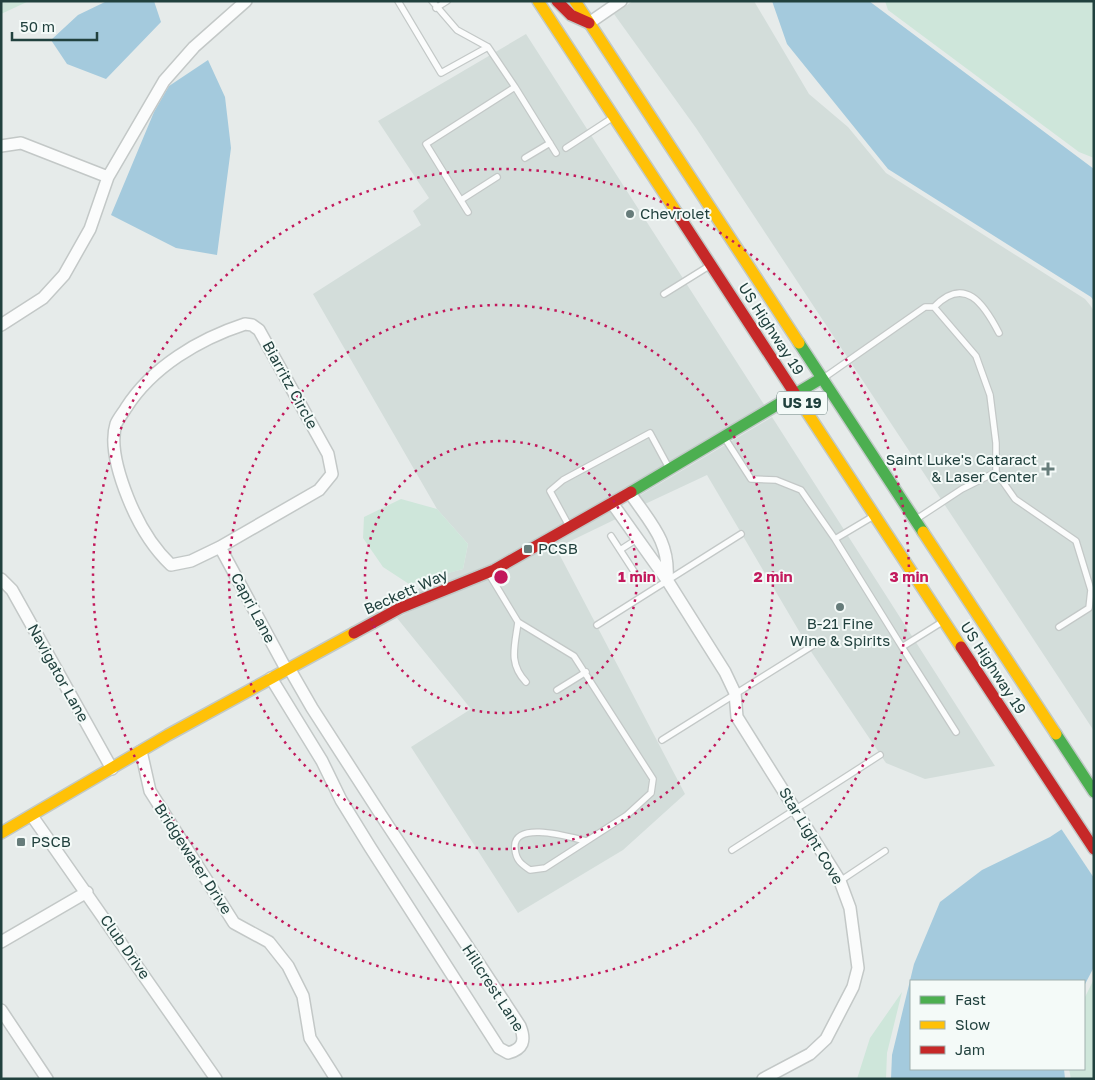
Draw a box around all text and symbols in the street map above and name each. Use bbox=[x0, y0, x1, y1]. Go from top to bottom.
scale bar bbox=[12, 10, 98, 42]
text: 50 m bbox=[20, 17, 55, 35]
place label: Chevrolet bbox=[640, 204, 710, 222]
marker: Chevrolet bbox=[624, 208, 636, 220]
street label: US Highway 19 bbox=[735, 279, 808, 378]
street label: Biarritz Circle bbox=[259, 338, 323, 432]
road number: US 19 bbox=[777, 392, 827, 414]
place label: Saint Luke's Cataract & Laser Center bbox=[886, 450, 1037, 485]
marker: Saint Luke's Cataract & Laser Center bbox=[1041, 462, 1055, 476]
place label: PCSB bbox=[538, 539, 578, 557]
marker: PCSB bbox=[522, 543, 534, 555]
street label: Beckett Way bbox=[361, 564, 451, 618]
text: 1 min bbox=[618, 567, 656, 585]
text: 2 min bbox=[753, 567, 793, 585]
text: 3 min bbox=[889, 567, 929, 585]
centre of rings bbox=[492, 568, 510, 586]
street label: Capri Lane bbox=[228, 569, 280, 646]
marker: B-21 Fine Wine & Spirits bbox=[834, 601, 846, 613]
place label: B-21 Fine Wine & Spirits bbox=[790, 614, 890, 649]
street label: US Highway 19 bbox=[957, 618, 1030, 717]
street label: Navigator Lane bbox=[25, 620, 93, 725]
street label: Star Light Cove bbox=[776, 784, 848, 887]
street label: Bridgewater Drive bbox=[151, 800, 237, 918]
place label: PSCB bbox=[31, 832, 71, 850]
marker: PSCB bbox=[15, 836, 27, 848]
street label: Club Drive bbox=[97, 911, 155, 982]
street label: Hillcrest Lane bbox=[459, 941, 529, 1035]
legend bbox=[910, 980, 1085, 1070]
text: Fast bbox=[955, 990, 986, 1008]
text: Slow bbox=[955, 1015, 990, 1033]
text: Jam bbox=[955, 1040, 985, 1058]

